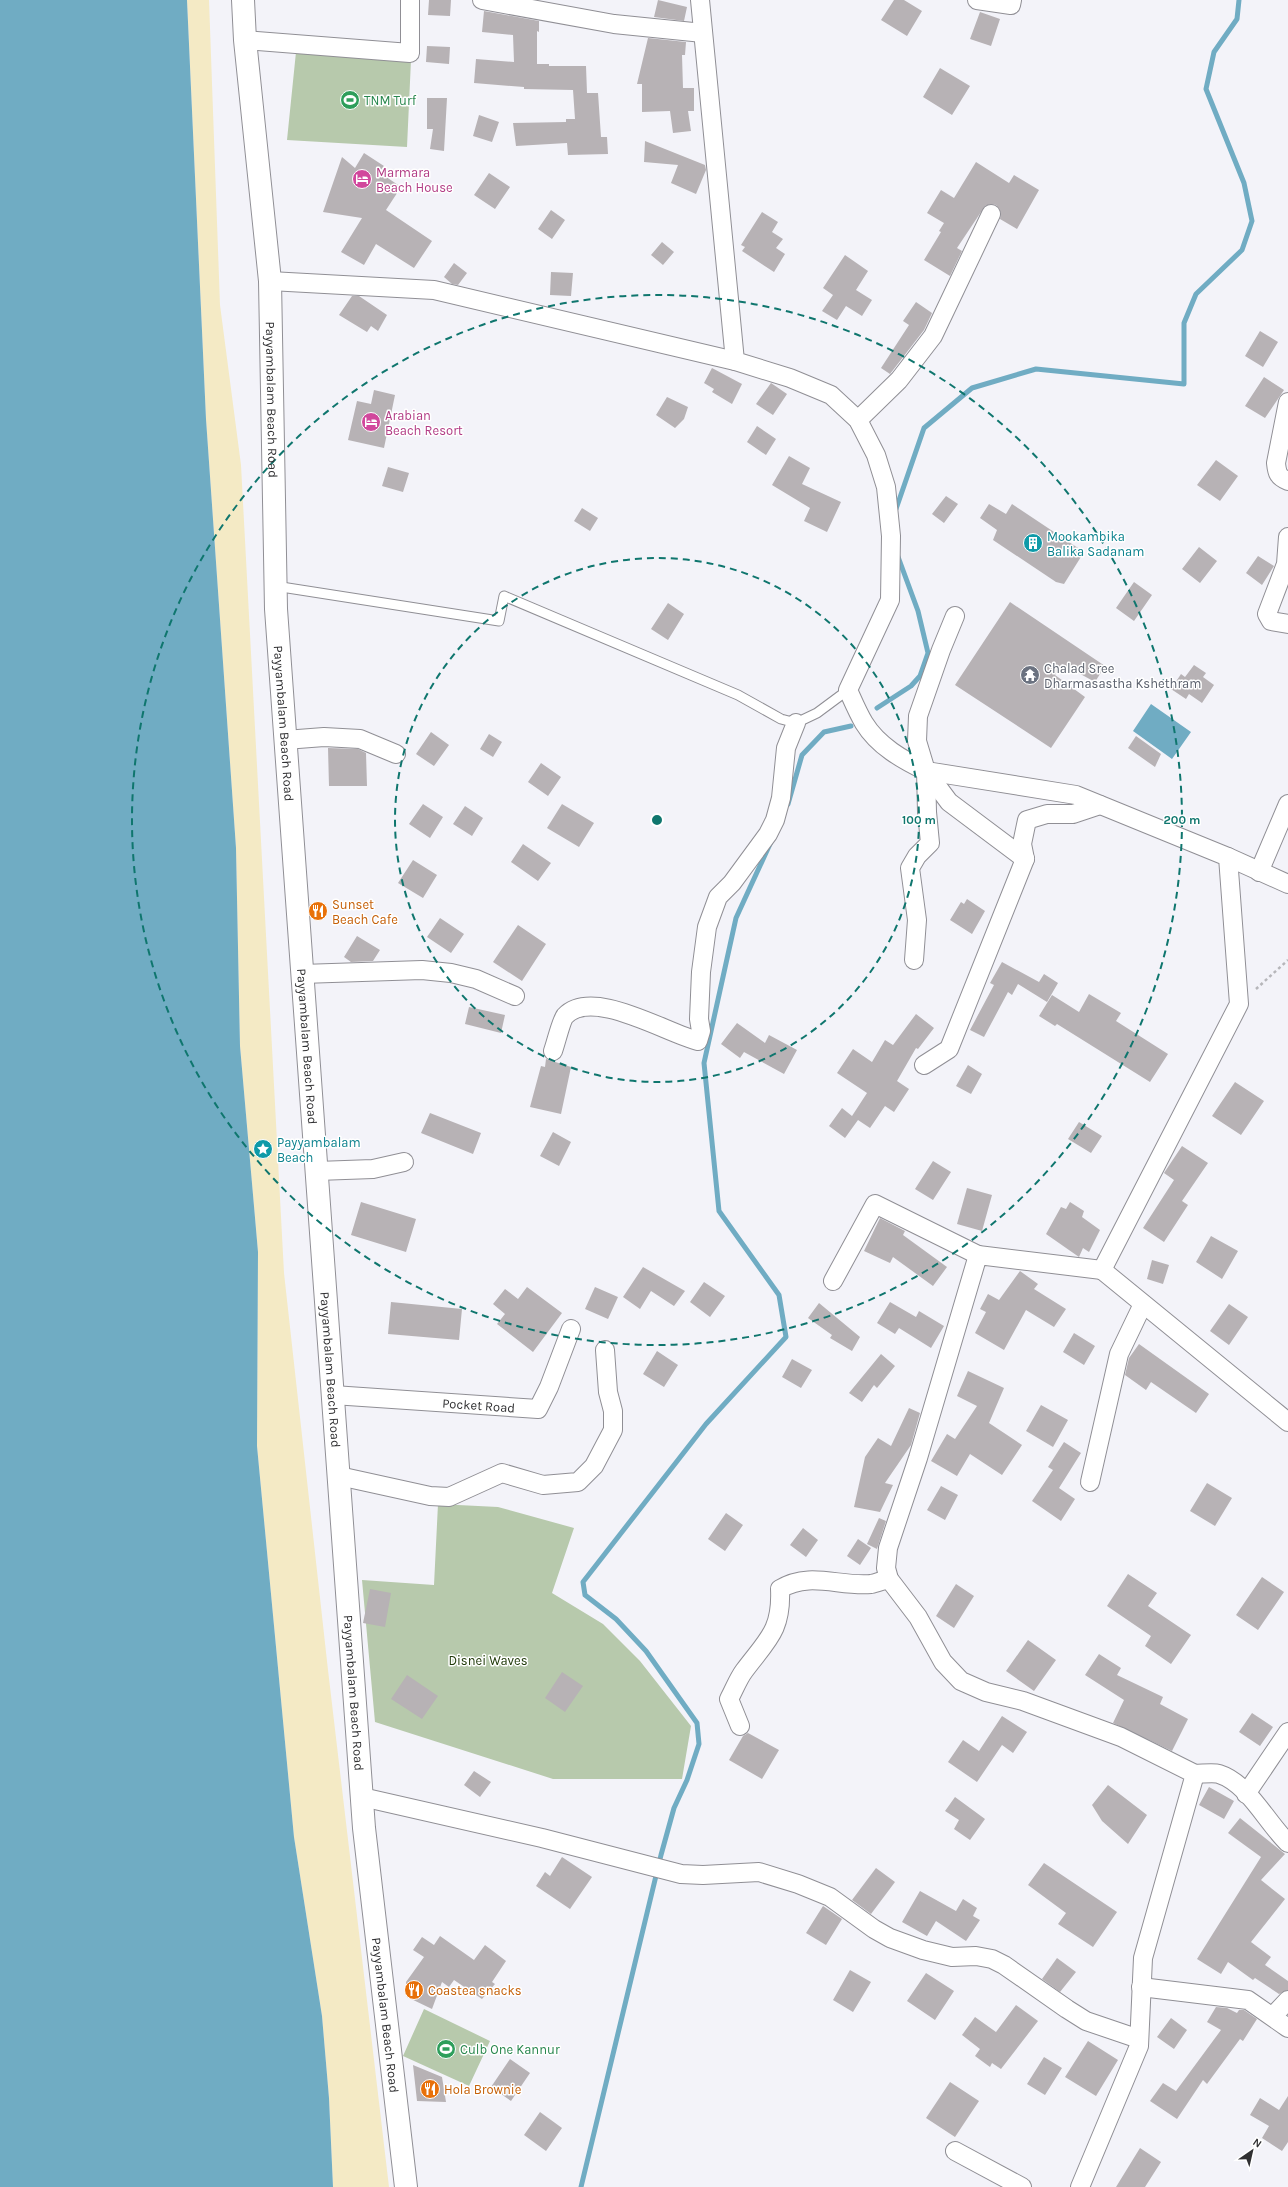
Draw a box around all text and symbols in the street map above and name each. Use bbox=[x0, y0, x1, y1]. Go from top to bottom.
sports icon: TNM Turf bbox=[339, 89, 361, 111]
place label: TNM Turf bbox=[364, 93, 417, 108]
place label: Marmara Beach House bbox=[376, 165, 453, 195]
hotel icon: Marmara Beach House bbox=[351, 168, 373, 190]
street label: Payyambalam Beach Road bbox=[263, 321, 281, 478]
place label: Arabian Beach Resort bbox=[385, 408, 463, 438]
hotel icon: Arabian Beach Resort bbox=[360, 411, 382, 433]
place label: Mookambika Balika Sadanam bbox=[1047, 529, 1144, 559]
building icon: Mookambika Balika Sadanam bbox=[1022, 532, 1044, 554]
street label: Payyambalam Beach Road bbox=[271, 645, 297, 802]
place label: Chalad Sree Dharmasastha Kshethram bbox=[1044, 661, 1201, 691]
temple icon: Chalad Sree Dharmasastha Kshethram bbox=[1019, 664, 1041, 686]
centre of rings bbox=[650, 813, 664, 827]
text: 100 m bbox=[902, 813, 936, 827]
text: 200 m bbox=[1164, 813, 1200, 827]
place label: Sunset Beach Cafe bbox=[332, 897, 398, 927]
restaurant icon: Sunset Beach Cafe bbox=[307, 900, 329, 922]
street label: Payyambalam Beach Road bbox=[294, 968, 321, 1125]
place label: Payyambalam Beach bbox=[277, 1135, 361, 1165]
place icon: Payyambalam Beach bbox=[252, 1138, 274, 1160]
street label: Payyambalam Beach Road bbox=[318, 1291, 344, 1448]
street label: Pocket Road bbox=[442, 1395, 516, 1415]
street label: Payyambalam Beach Road bbox=[341, 1614, 367, 1771]
park label: Disnei Waves bbox=[448, 1653, 528, 1668]
street label: Payyambalam Beach Road bbox=[369, 1937, 402, 2094]
restaurant icon: Coastea snacks bbox=[403, 1979, 425, 2001]
place label: Coastea snacks bbox=[428, 1983, 522, 1998]
sports icon: Culb One Kannur bbox=[435, 2038, 457, 2060]
place label: Culb One Kannur bbox=[460, 2042, 560, 2057]
restaurant icon: Hola Brownie bbox=[419, 2078, 441, 2100]
place label: Hola Brownie bbox=[444, 2082, 522, 2097]
north arrow bbox=[1232, 2131, 1272, 2171]
text: N bbox=[1250, 2136, 1264, 2151]

